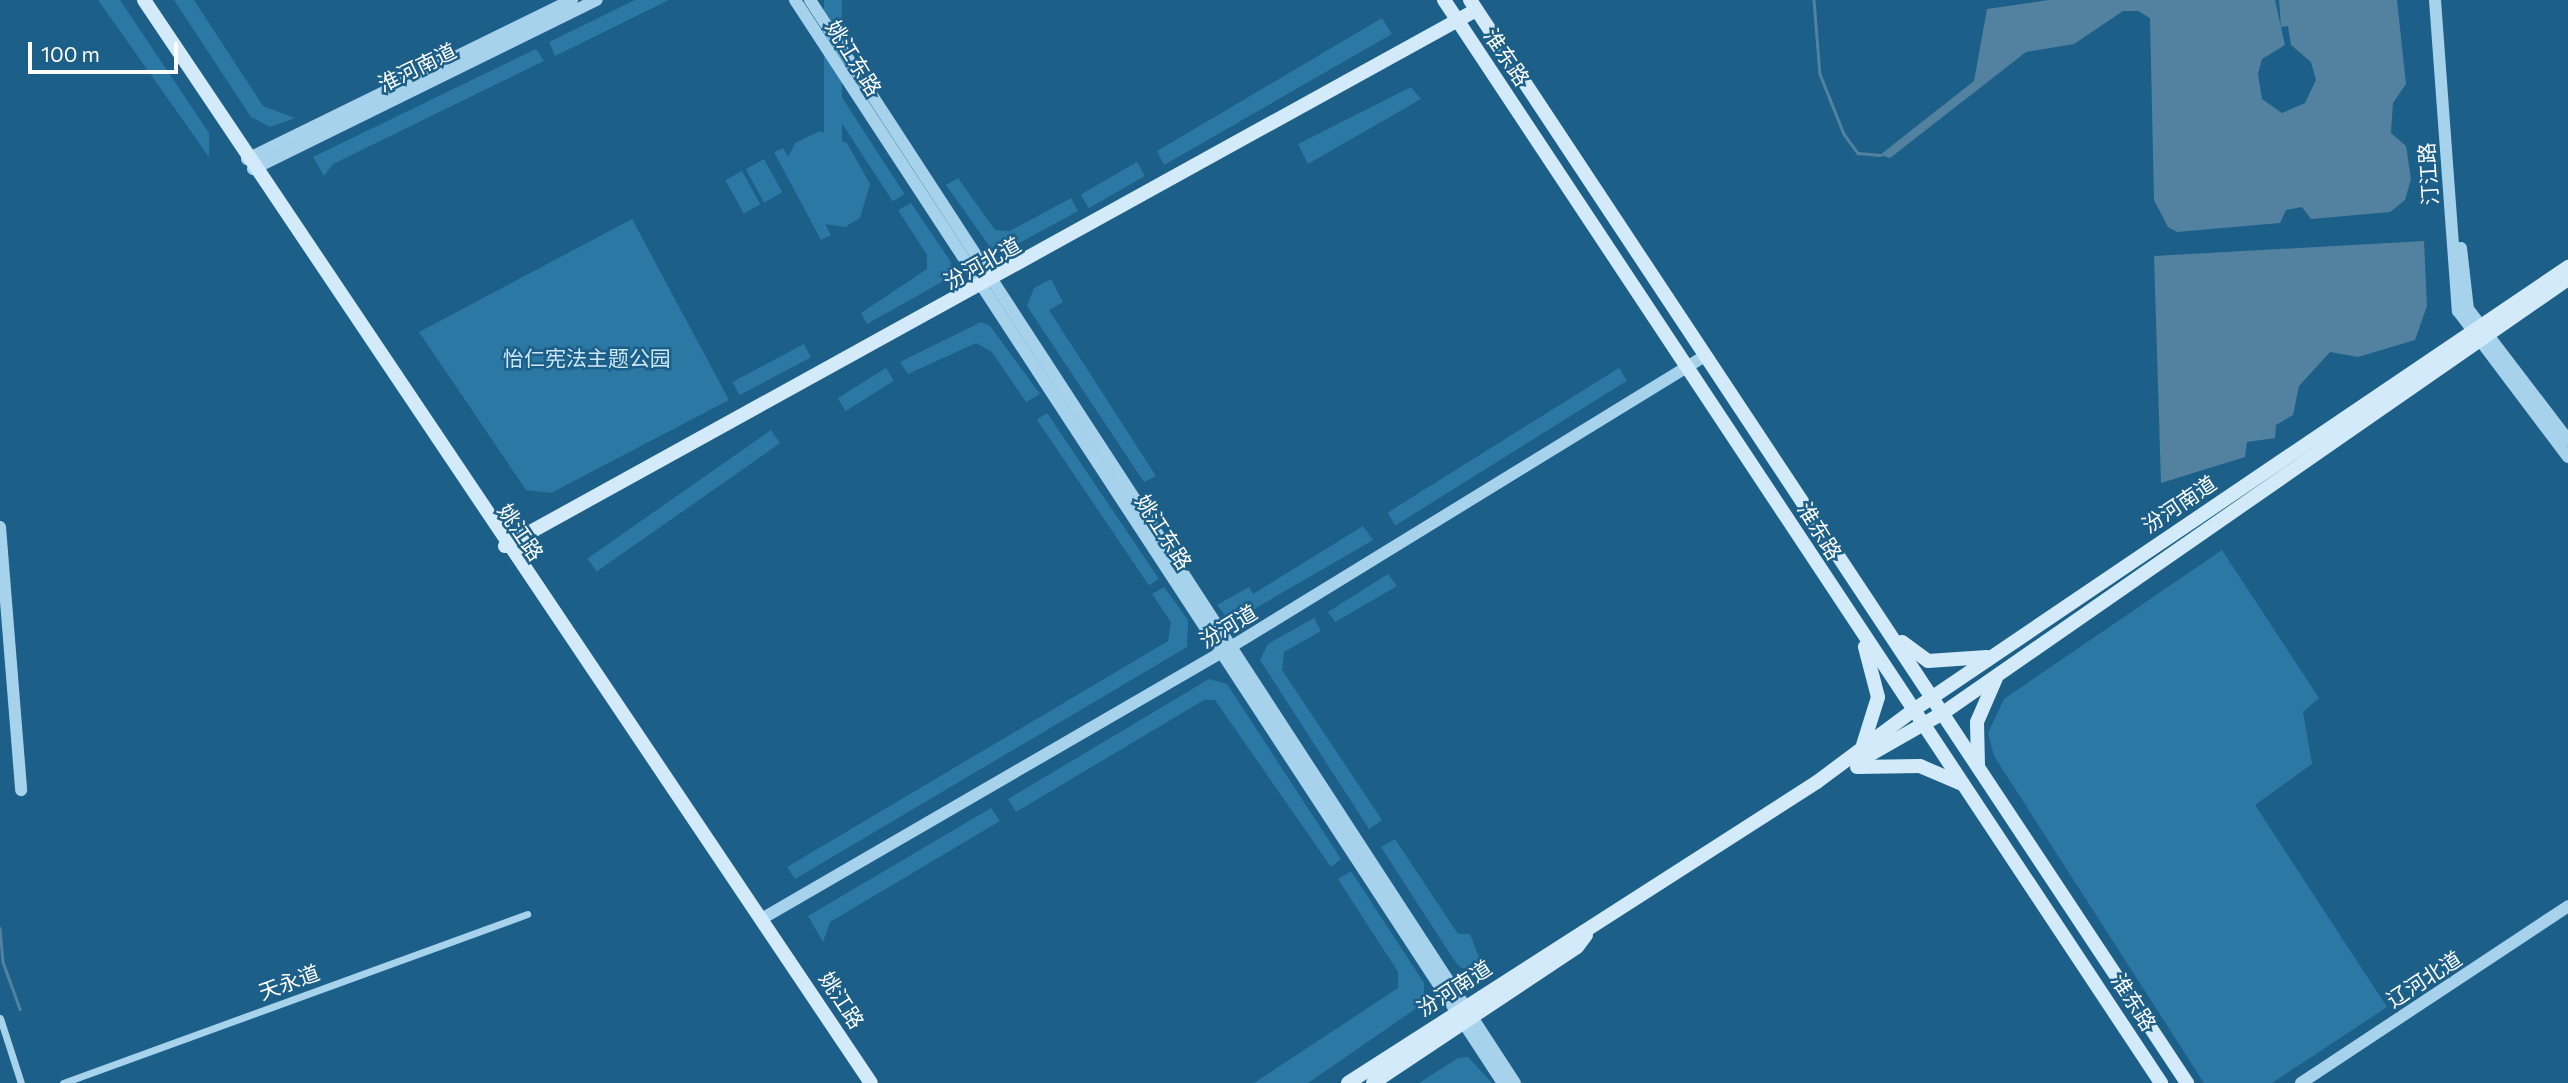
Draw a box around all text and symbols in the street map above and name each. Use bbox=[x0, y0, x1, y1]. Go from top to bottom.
street label: 姚江东路 bbox=[821, 16, 887, 100]
street label: 淮东路 bbox=[1479, 24, 1535, 90]
scale bar bbox=[32, 28, 182, 72]
street label: 淮河南道 bbox=[374, 37, 460, 97]
text: 100 m bbox=[41, 41, 100, 66]
street label: 汀江路 bbox=[2413, 142, 2443, 206]
street label: 汾河北道 bbox=[939, 232, 1025, 294]
park label: 怡仁宪法主题公园 bbox=[503, 345, 671, 371]
street label: 汾河南道 bbox=[2137, 470, 2221, 538]
street label: 姚江东路 bbox=[1131, 490, 1197, 574]
street label: 淮东路 bbox=[1793, 498, 1847, 564]
street label: 姚江路 bbox=[493, 499, 549, 565]
street label: 汾河道 bbox=[1195, 599, 1261, 653]
street label: 辽河北道 bbox=[2382, 946, 2466, 1012]
street label: 汾河南道 bbox=[1412, 955, 1496, 1021]
street label: 天永道 bbox=[255, 959, 323, 1005]
street label: 姚江路 bbox=[814, 967, 870, 1033]
street label: 淮东路 bbox=[2106, 969, 2162, 1035]

